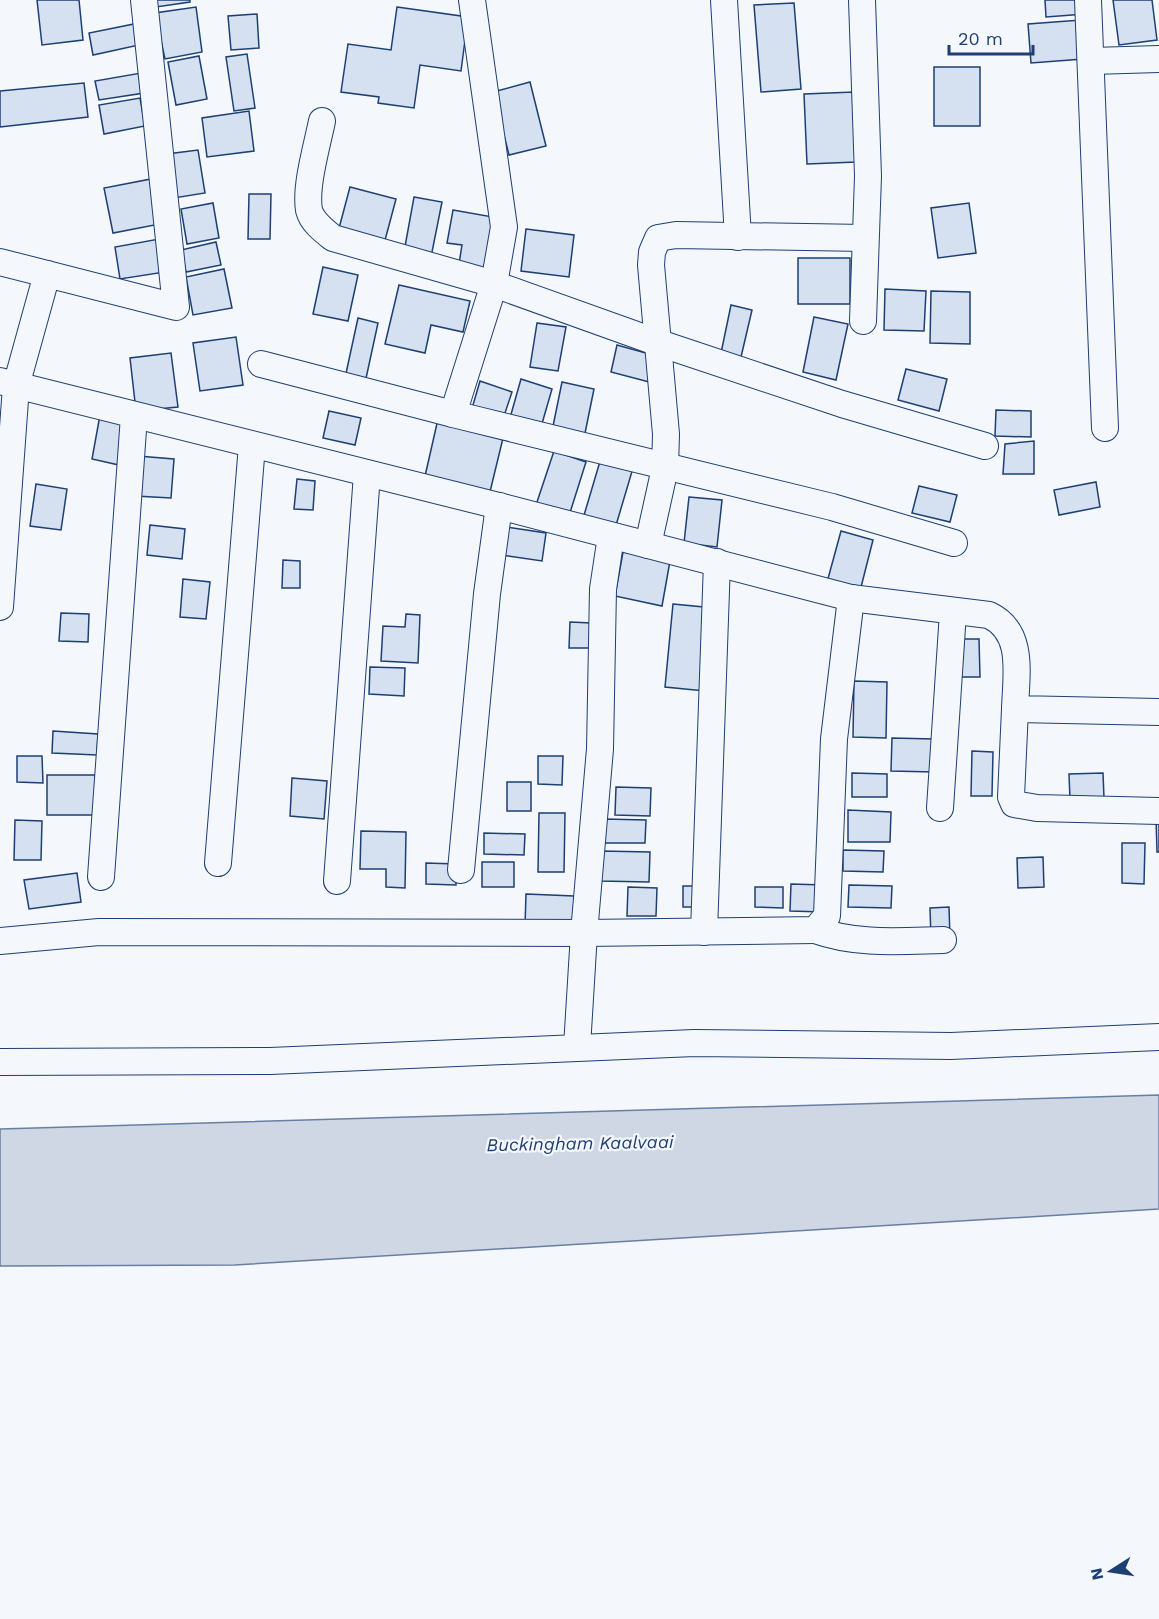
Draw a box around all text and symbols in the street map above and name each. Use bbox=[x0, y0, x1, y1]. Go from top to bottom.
scale bar bbox=[949, 18, 1033, 56]
text: 20 m bbox=[958, 28, 1003, 49]
water label: Buckingham Kaalvaai bbox=[486, 1131, 675, 1155]
north arrow bbox=[1081, 1541, 1141, 1601]
text: N bbox=[1086, 1566, 1107, 1582]

